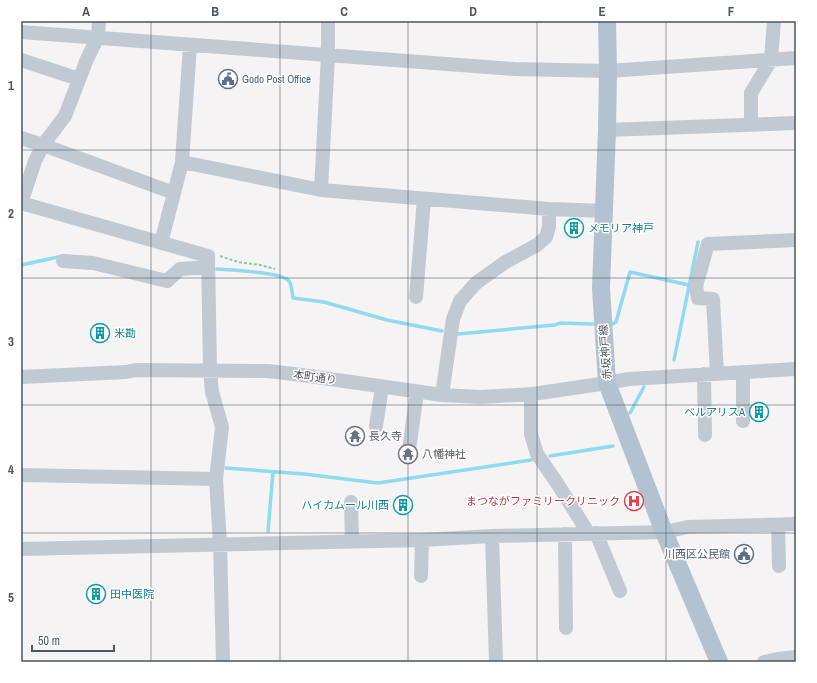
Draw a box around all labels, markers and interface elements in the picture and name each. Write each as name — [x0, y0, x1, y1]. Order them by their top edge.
text: A — [82, 3, 90, 20]
text: B — [211, 3, 219, 20]
text: C — [340, 3, 348, 20]
text: D — [469, 3, 477, 20]
text: E — [598, 3, 606, 20]
text: F — [728, 3, 735, 20]
public building icon: Godo Post Office — [217, 68, 239, 90]
place label: Godo Post Office — [242, 72, 311, 86]
text: 1 — [8, 77, 14, 94]
text: 2 — [8, 205, 14, 222]
building icon: メモリア神戸 — [563, 217, 585, 239]
place label: メモリア神戸 — [588, 221, 654, 235]
building icon: 米勘 — [89, 322, 111, 344]
street label: 赤坂神戸線 — [596, 324, 614, 380]
place label: 米勘 — [114, 326, 136, 340]
text: 3 — [8, 333, 14, 350]
street label: 本町通り — [292, 367, 338, 387]
building icon: ベルアリスA — [748, 401, 770, 423]
place label: ベルアリスA — [684, 405, 746, 419]
temple icon: 長久寺 — [344, 425, 366, 447]
place label: 長久寺 — [369, 429, 402, 443]
temple icon: 八幡神社 — [397, 443, 419, 465]
place label: 八幡神社 — [422, 447, 466, 461]
text: 4 — [8, 461, 14, 478]
hospital icon: まつながファミリークリニック — [623, 490, 645, 512]
building icon: ハイカムール川西 — [392, 494, 414, 516]
place label: まつながファミリークリニック — [466, 494, 620, 508]
place label: ハイカムール川西 — [301, 498, 389, 512]
public building icon: 川西区公民館 — [733, 543, 755, 565]
place label: 川西区公民館 — [664, 547, 730, 561]
building icon: 田中医院 — [85, 583, 107, 605]
place label: 田中医院 — [110, 587, 154, 601]
text: 5 — [8, 589, 14, 606]
scale bar — [32, 627, 114, 653]
text: 50 m — [38, 633, 60, 649]

